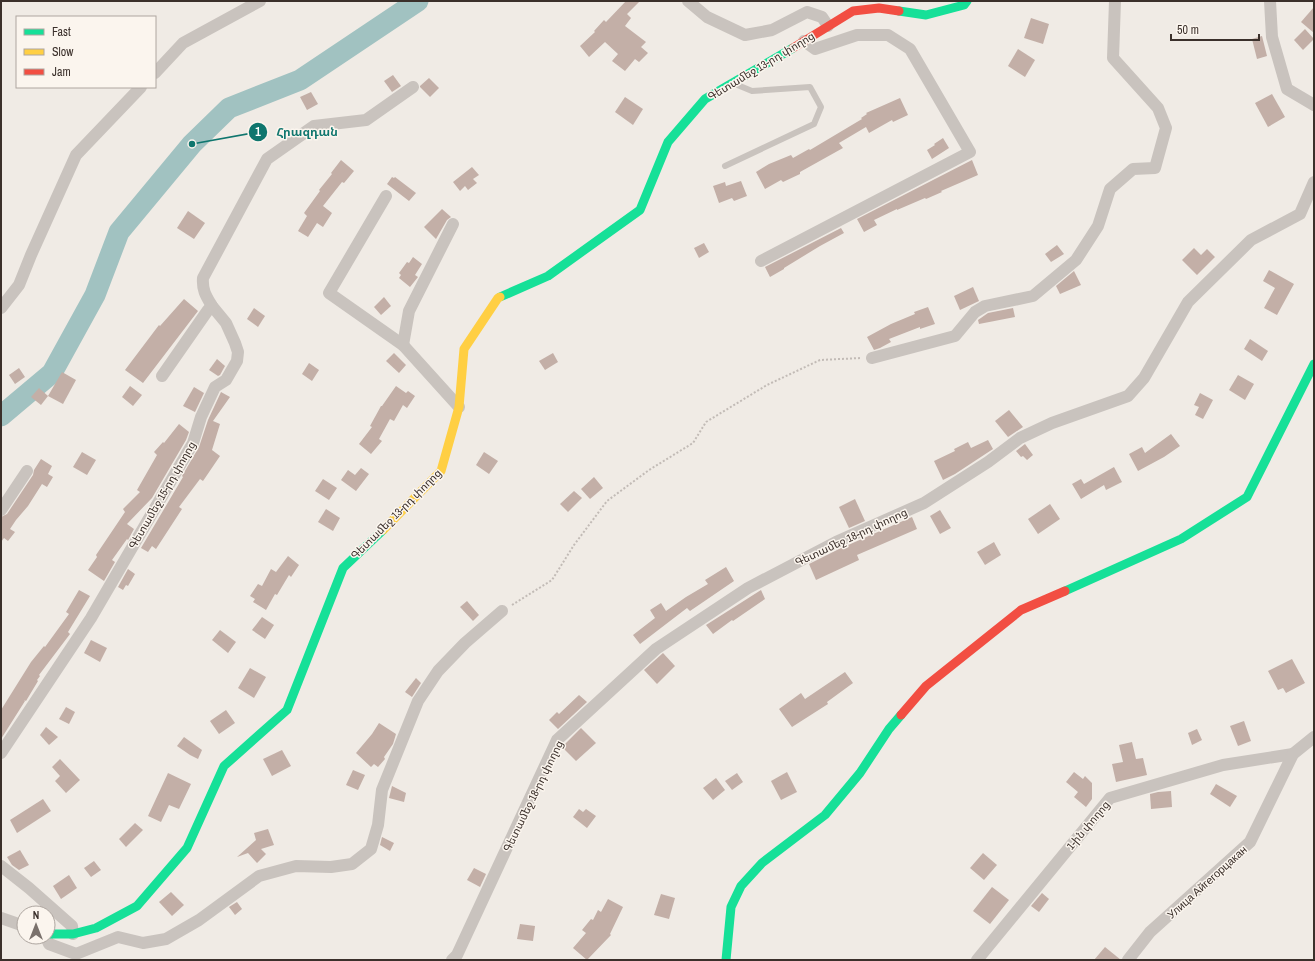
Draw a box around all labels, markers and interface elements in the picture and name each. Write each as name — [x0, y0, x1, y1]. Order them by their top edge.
legend — [16, 16, 156, 88]
scale bar — [1171, 16, 1259, 42]
text: 50 m — [1177, 22, 1199, 38]
text: Fast — [52, 24, 71, 40]
street label: Գետամեջ 13-րդ փողոց — [705, 29, 817, 103]
text: Slow — [52, 44, 74, 60]
text: Jam — [52, 64, 71, 80]
callout: Հրազդան — [248, 120, 346, 144]
text: 1 — [255, 124, 261, 140]
text: Հրազդան — [276, 124, 338, 140]
street label: Գետամեջ 15-րդ փողոց — [125, 439, 199, 551]
street label: Գետամեջ 13-րդ փողոց — [348, 466, 444, 562]
street label: Գետամեջ 18-րդ փողոց — [793, 505, 909, 569]
street label: Գետամեջ 18-րդ փողոց — [500, 738, 566, 854]
street label: 1-ին փողոց — [1063, 798, 1113, 852]
street label: Улица Айгегорцакан — [1164, 842, 1250, 922]
north arrow — [16, 905, 56, 945]
text: N — [33, 908, 39, 922]

